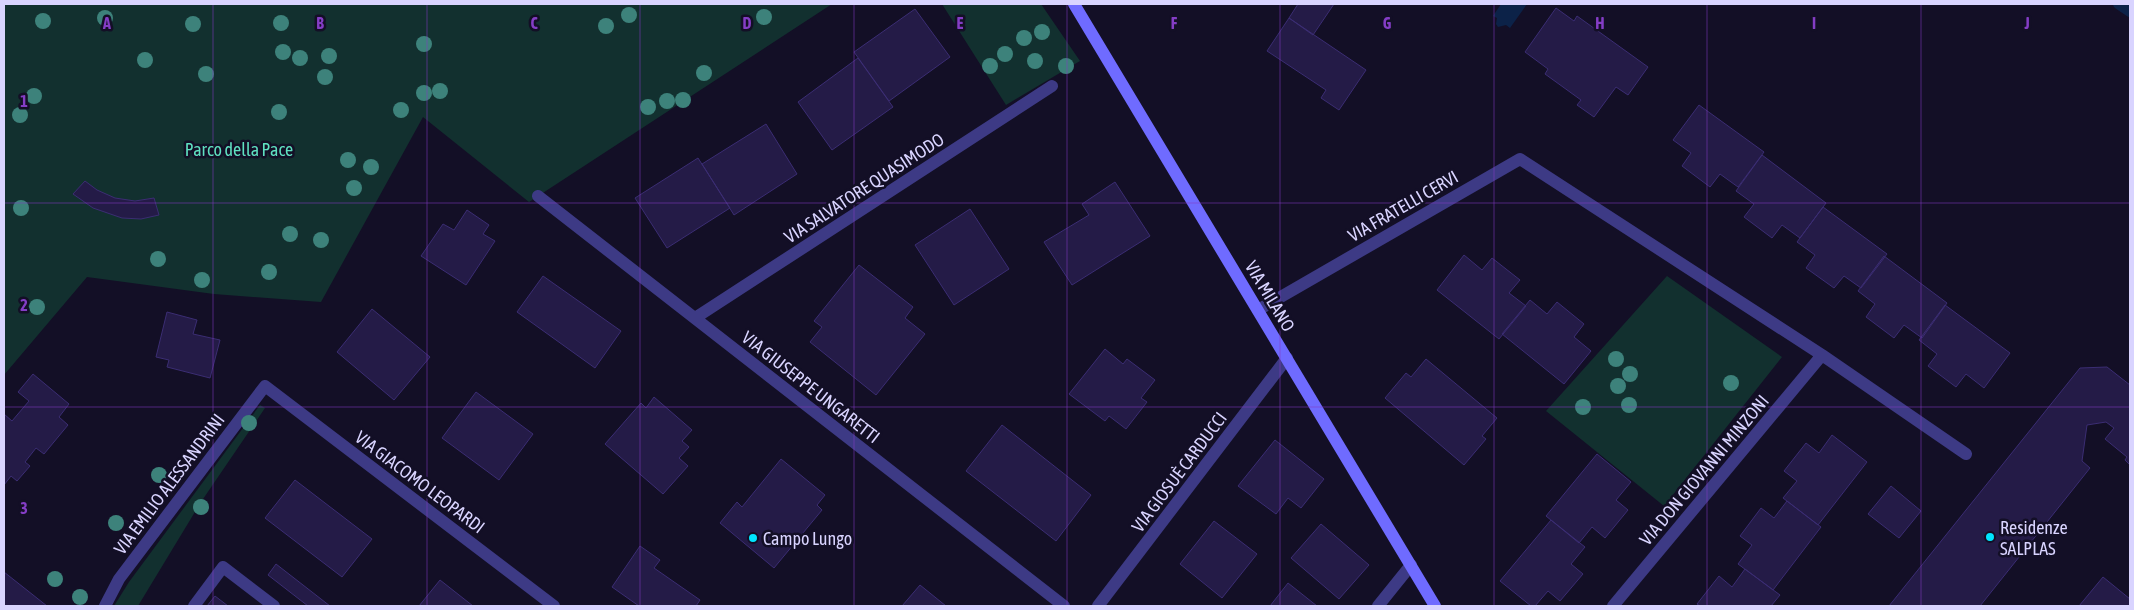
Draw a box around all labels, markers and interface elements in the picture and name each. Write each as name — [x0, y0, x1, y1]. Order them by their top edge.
text: A — [102, 14, 111, 32]
text: B — [316, 14, 324, 32]
text: C — [530, 14, 538, 32]
text: D — [743, 14, 752, 32]
text: E — [957, 14, 964, 32]
text: F — [1171, 14, 1178, 32]
text: G — [1383, 14, 1392, 32]
text: H — [1595, 14, 1605, 32]
text: I — [1812, 14, 1816, 32]
text: J — [2023, 14, 2030, 32]
text: 1 — [20, 92, 28, 110]
street label: VIA SALVATORE QUASIMODO — [780, 129, 948, 247]
park label: Parco della Pace — [185, 139, 293, 160]
street label: VIA FRATELLI CERVI — [1344, 166, 1462, 246]
street label: VIA MILANO — [1241, 257, 1299, 335]
text: 2 — [20, 296, 28, 314]
street label: VIA GIUSEPPE UNGARETTI — [738, 327, 884, 447]
street label: VIA DON GIOVANNI MINZONI — [1635, 391, 1773, 549]
street label: VIA GIOSUÈ CARDUCCI — [1127, 408, 1231, 536]
street label: VIA EMILIO ALESSANDRINI — [109, 410, 229, 558]
street label: VIA GIACOMO LEOPARDI — [351, 426, 489, 538]
text: 3 — [20, 499, 28, 517]
place label: Residenze SALPLAS — [2000, 517, 2068, 559]
place label: Campo Lungo — [763, 528, 852, 549]
marker: Residenze SALPLAS — [1984, 531, 1996, 543]
marker: Campo Lungo — [747, 532, 759, 544]

